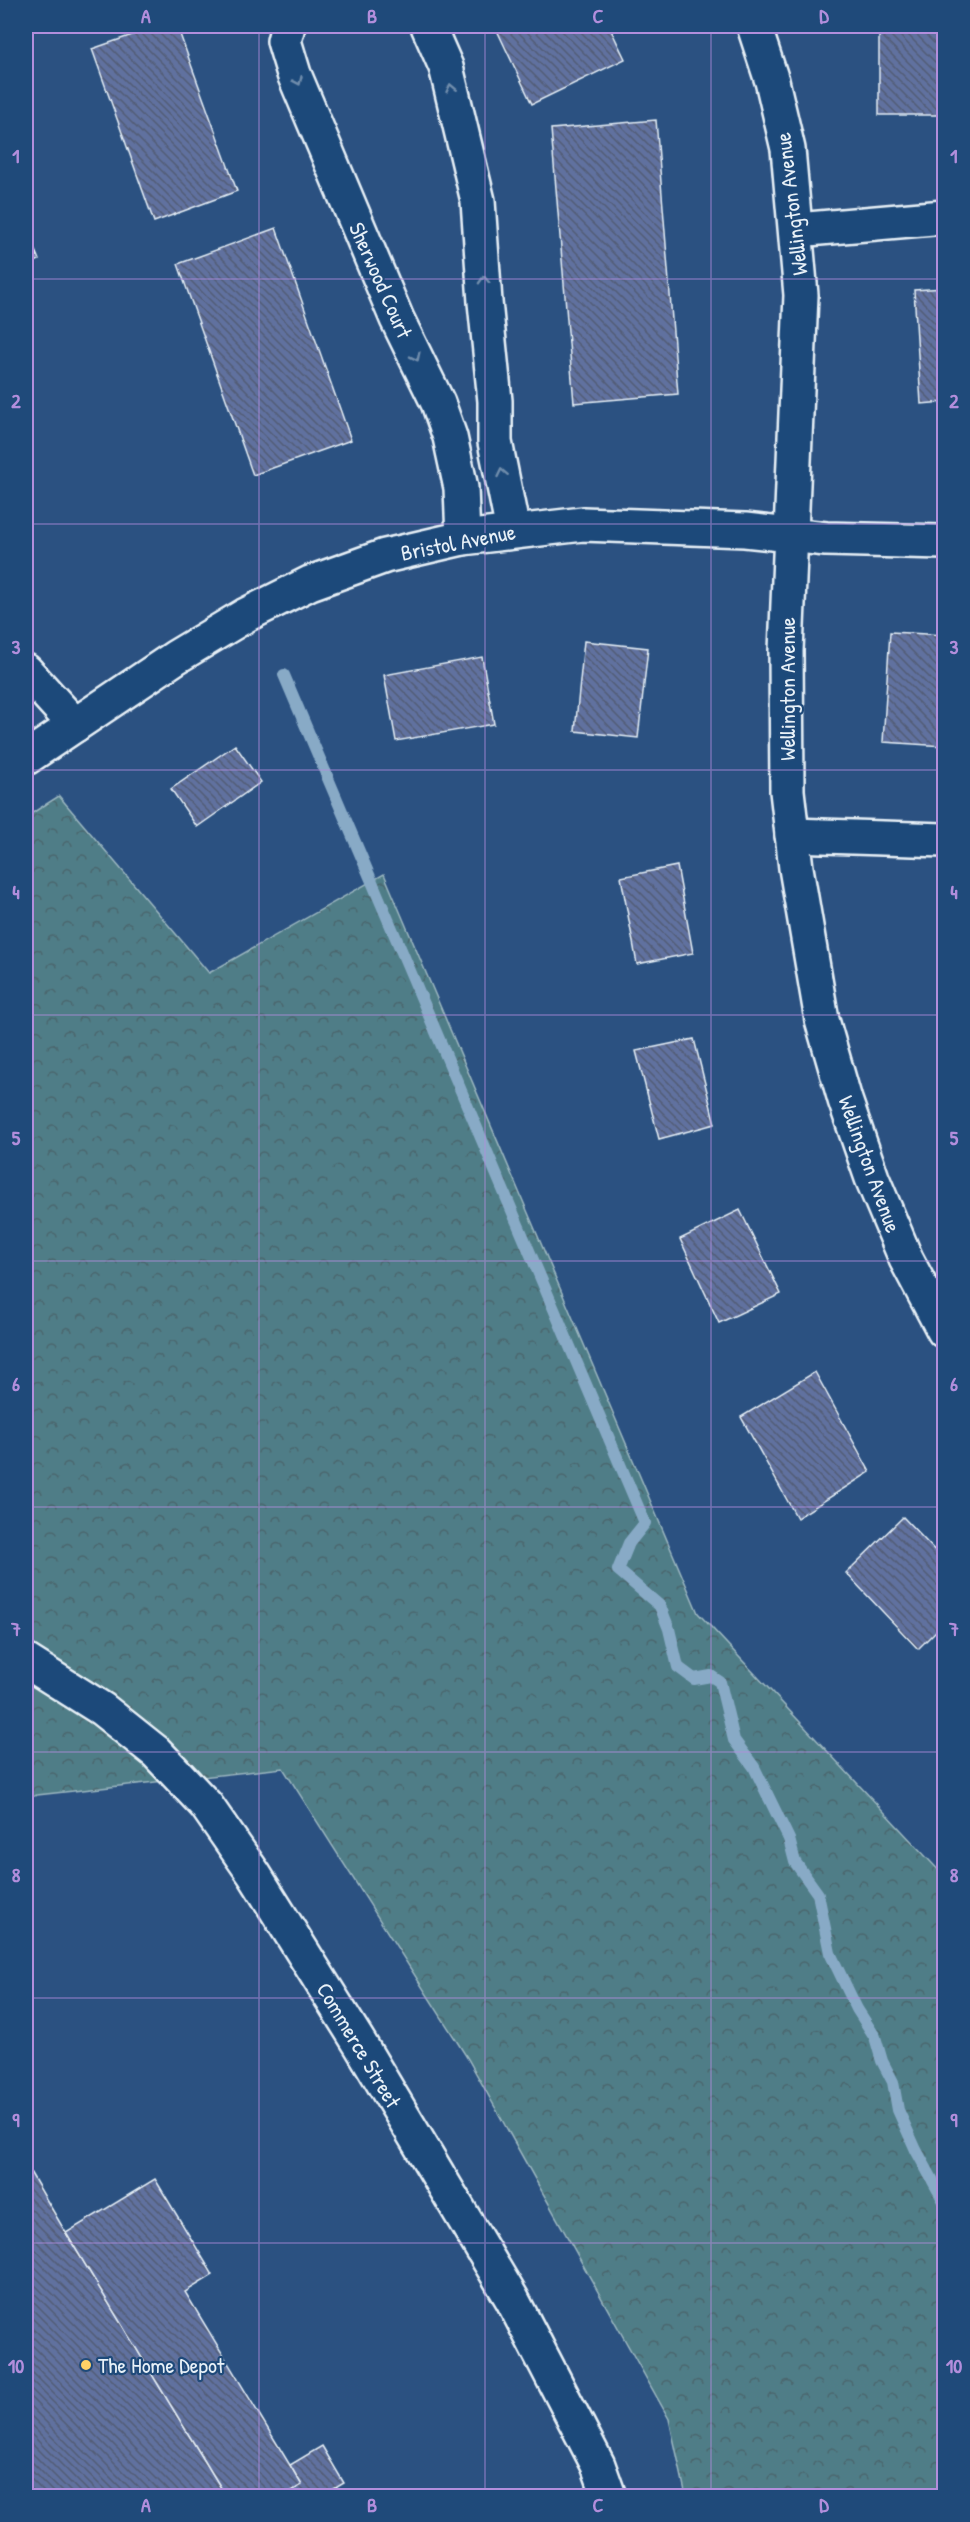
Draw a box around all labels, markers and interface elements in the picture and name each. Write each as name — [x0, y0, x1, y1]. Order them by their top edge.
text: A — [141, 2, 151, 29]
text: B — [367, 2, 377, 29]
text: C — [593, 2, 604, 29]
text: D — [819, 2, 829, 29]
one-way arrow — [290, 75, 302, 86]
one-way arrow — [445, 84, 458, 94]
street label: Wellington Avenue — [767, 131, 815, 277]
text: 1 — [12, 142, 20, 169]
text: 1 — [950, 142, 958, 169]
street label: Sherwood Court — [342, 217, 420, 343]
one-way arrow — [477, 275, 490, 284]
one-way arrow — [409, 350, 421, 361]
text: 2 — [11, 387, 21, 414]
text: 2 — [949, 387, 959, 414]
one-way arrow — [496, 469, 509, 479]
street label: Bristol Avenue — [398, 516, 518, 568]
street label: Wellington Avenue — [772, 617, 802, 761]
text: 3 — [12, 633, 21, 660]
text: 3 — [950, 633, 959, 660]
text: 4 — [12, 878, 20, 905]
text: 4 — [950, 878, 958, 905]
street label: Wellington Avenue — [831, 1091, 909, 1237]
text: 5 — [12, 1124, 21, 1151]
text: 5 — [950, 1124, 959, 1151]
text: 6 — [12, 1370, 20, 1397]
text: 6 — [950, 1370, 958, 1397]
text: 7 — [10, 1615, 21, 1642]
text: 7 — [948, 1615, 959, 1642]
text: 8 — [12, 1861, 21, 1888]
text: 8 — [950, 1861, 959, 1888]
street label: Commerce Street — [310, 1977, 409, 2114]
text: 9 — [12, 2106, 20, 2133]
text: 9 — [950, 2106, 958, 2133]
place label: The Home Depot — [98, 2350, 225, 2380]
text: 10 — [8, 2352, 24, 2379]
text: 10 — [946, 2352, 962, 2379]
marker: The Home Depot — [79, 2358, 93, 2372]
text: A — [141, 2491, 151, 2518]
text: B — [367, 2491, 377, 2518]
text: C — [593, 2491, 604, 2518]
text: D — [819, 2491, 829, 2518]

